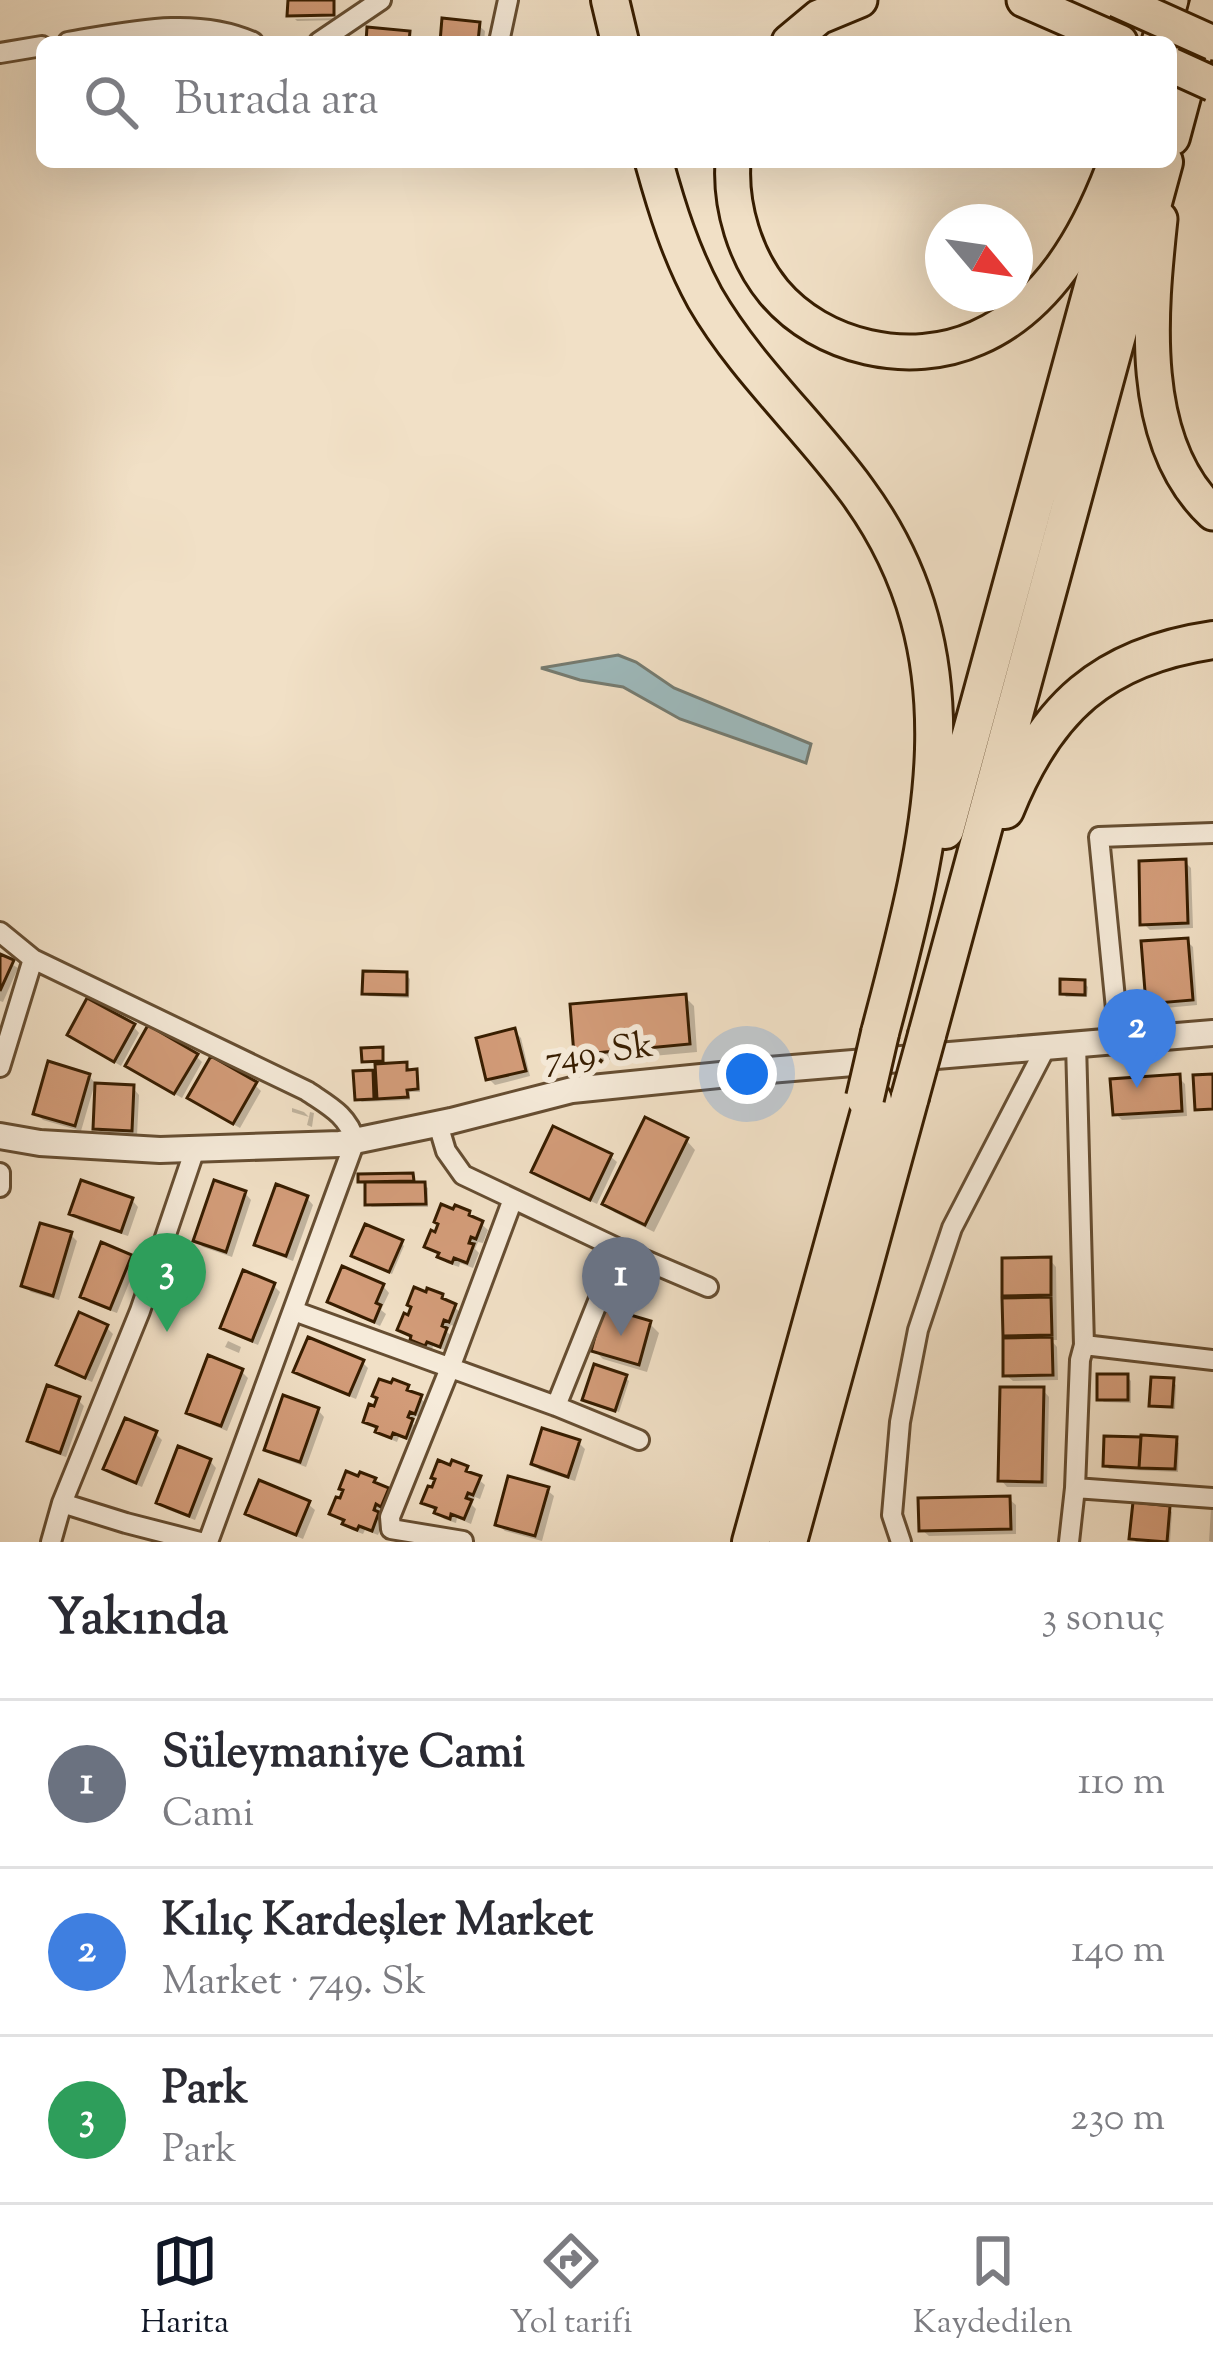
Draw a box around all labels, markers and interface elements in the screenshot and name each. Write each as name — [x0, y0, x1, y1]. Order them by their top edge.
search box — [36, 36, 1177, 168]
icon: search — [78, 69, 144, 135]
text: Burada ara — [174, 70, 379, 135]
north arrow — [925, 204, 1033, 312]
pin: 2 — [1098, 989, 1176, 1088]
street label: 749. Sk — [541, 1021, 657, 1087]
your location — [717, 1044, 777, 1104]
pin: 3 — [128, 1233, 206, 1332]
pin: 1 — [582, 1237, 660, 1336]
text: Yakında — [48, 1584, 229, 1657]
text: 3 sonuç — [1042, 1592, 1165, 1648]
text: Süleymaniye Cami — [162, 1723, 525, 1788]
text: 1 — [80, 1756, 94, 1812]
text: 110 m — [1078, 1756, 1165, 1812]
text: Cami — [162, 1788, 254, 1844]
text: Kılıç Kardeşler Market — [162, 1891, 593, 1956]
text: 2 — [78, 1924, 96, 1980]
text: 140 m — [1071, 1924, 1165, 1980]
text: Market · 749. Sk — [162, 1956, 426, 2012]
text: Park — [162, 2059, 248, 2124]
text: 3 — [79, 2092, 95, 2148]
text: 230 m — [1070, 2092, 1165, 2148]
text: Park — [162, 2124, 237, 2180]
tab: Harita — [140, 2228, 229, 2348]
tab: Yol tarifi — [510, 2228, 632, 2348]
tab: Kaydedilen — [913, 2228, 1073, 2348]

